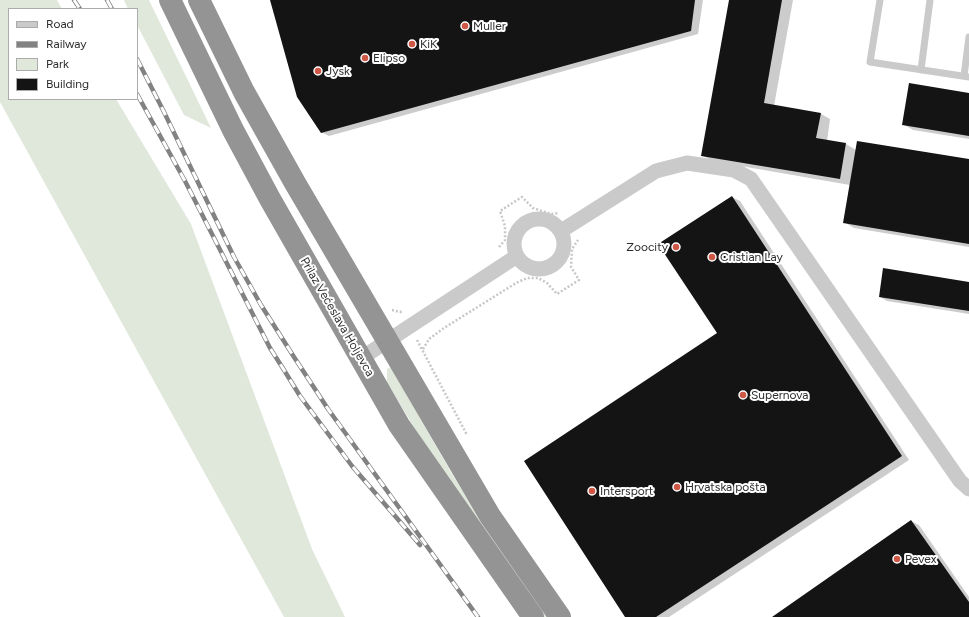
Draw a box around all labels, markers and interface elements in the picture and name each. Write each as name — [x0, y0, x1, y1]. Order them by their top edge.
legend — [8, 8, 138, 100]
text: Road — [46, 17, 74, 31]
place label: Muller — [473, 19, 506, 33]
marker: Muller — [460, 21, 470, 31]
text: Railway — [46, 37, 87, 51]
place label: KiK — [420, 37, 437, 51]
marker: KiK — [407, 39, 417, 49]
place label: Elipso — [373, 51, 405, 65]
marker: Elipso — [360, 53, 370, 63]
text: Park — [46, 57, 69, 71]
place label: Jysk — [326, 64, 350, 78]
marker: Jysk — [313, 66, 323, 76]
text: Building — [46, 77, 89, 91]
place label: Zoocity — [626, 240, 668, 254]
marker: Zoocity — [671, 242, 681, 252]
place label: Cristian Lay — [720, 250, 783, 264]
marker: Cristian Lay — [707, 252, 717, 262]
street label: Prilaz Većeslava Holjevca — [297, 255, 377, 379]
place label: Supernova — [751, 388, 808, 402]
marker: Supernova — [738, 390, 748, 400]
place label: Hrvatska pošta — [685, 480, 766, 494]
marker: Hrvatska pošta — [672, 482, 682, 492]
place label: Intersport — [600, 484, 653, 498]
marker: Intersport — [587, 486, 597, 496]
place label: Pevex — [905, 552, 937, 566]
marker: Pevex — [892, 554, 902, 564]

